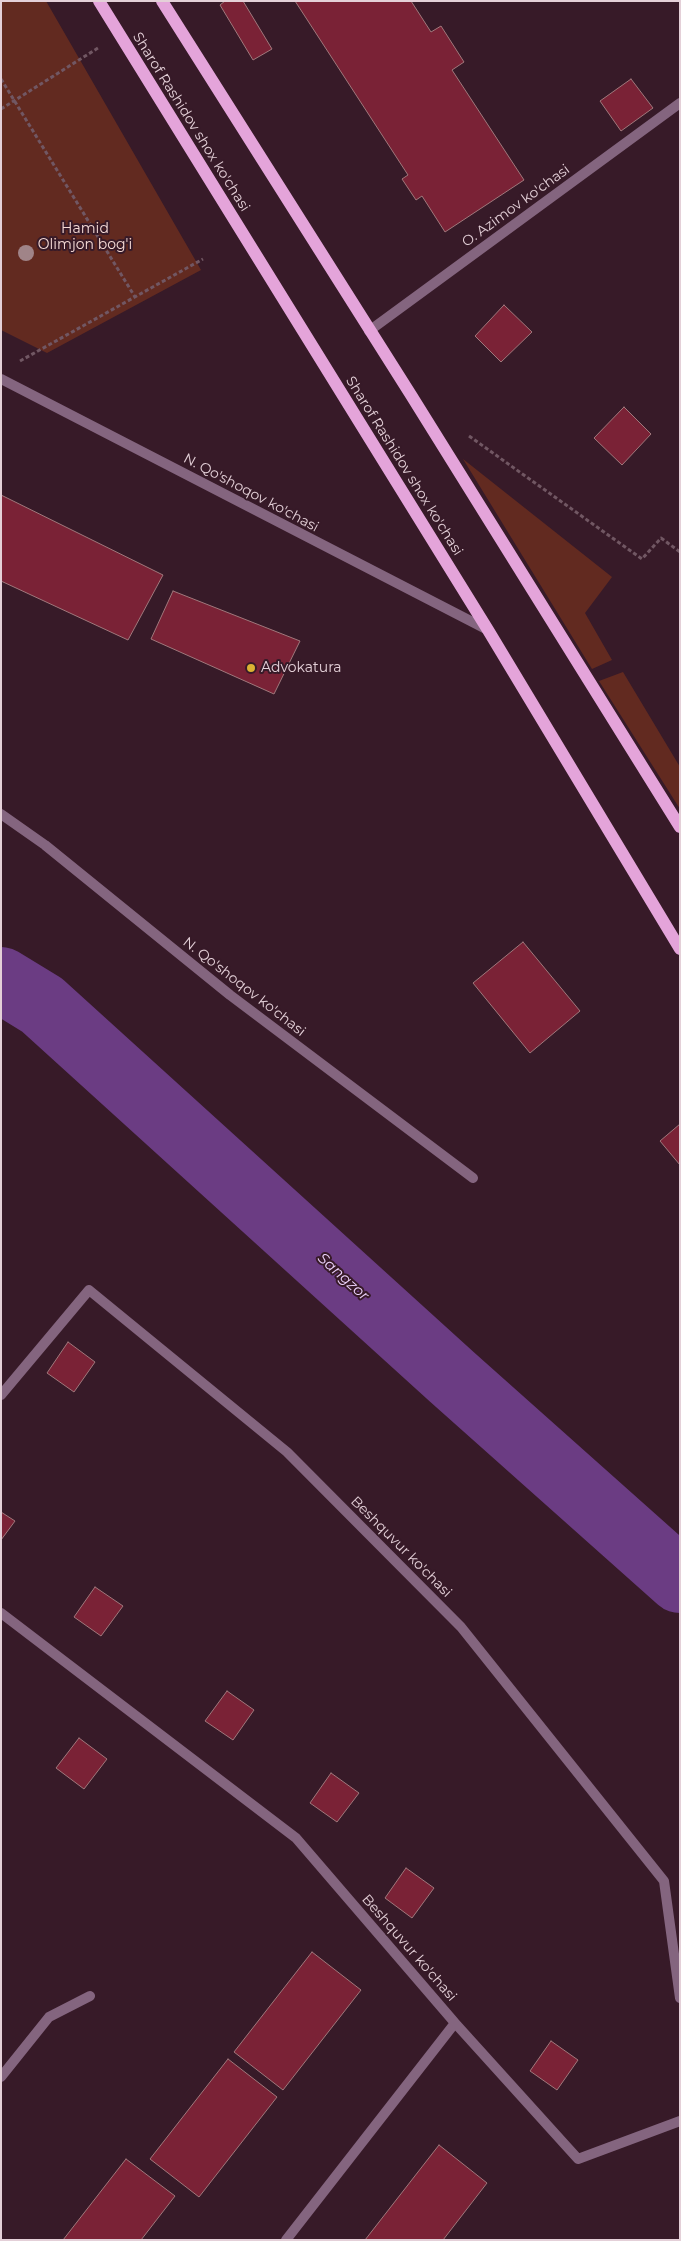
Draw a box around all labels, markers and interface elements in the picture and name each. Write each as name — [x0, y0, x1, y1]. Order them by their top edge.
street label: Sharof Rashidov shox ko'chasi — [129, 29, 253, 215]
street label: O. Azimov ko'chasi — [459, 161, 573, 251]
park label: Hamid Olimjon bog'i — [38, 221, 132, 253]
street label: Sharof Rashidov shox ko'chasi — [342, 373, 466, 559]
street label: N. Qo'shoqov ko'chasi — [180, 450, 322, 536]
place label: Advokatura — [261, 660, 342, 676]
marker: Advokatura — [245, 662, 257, 674]
street label: N. Qo'shoqov ko'chasi — [179, 934, 309, 1040]
water label: Sangzor — [314, 1249, 372, 1305]
street label: Beshquvur ko'chasi — [347, 1493, 455, 1601]
street label: Beshquvur ko'chasi — [358, 1891, 460, 2005]

